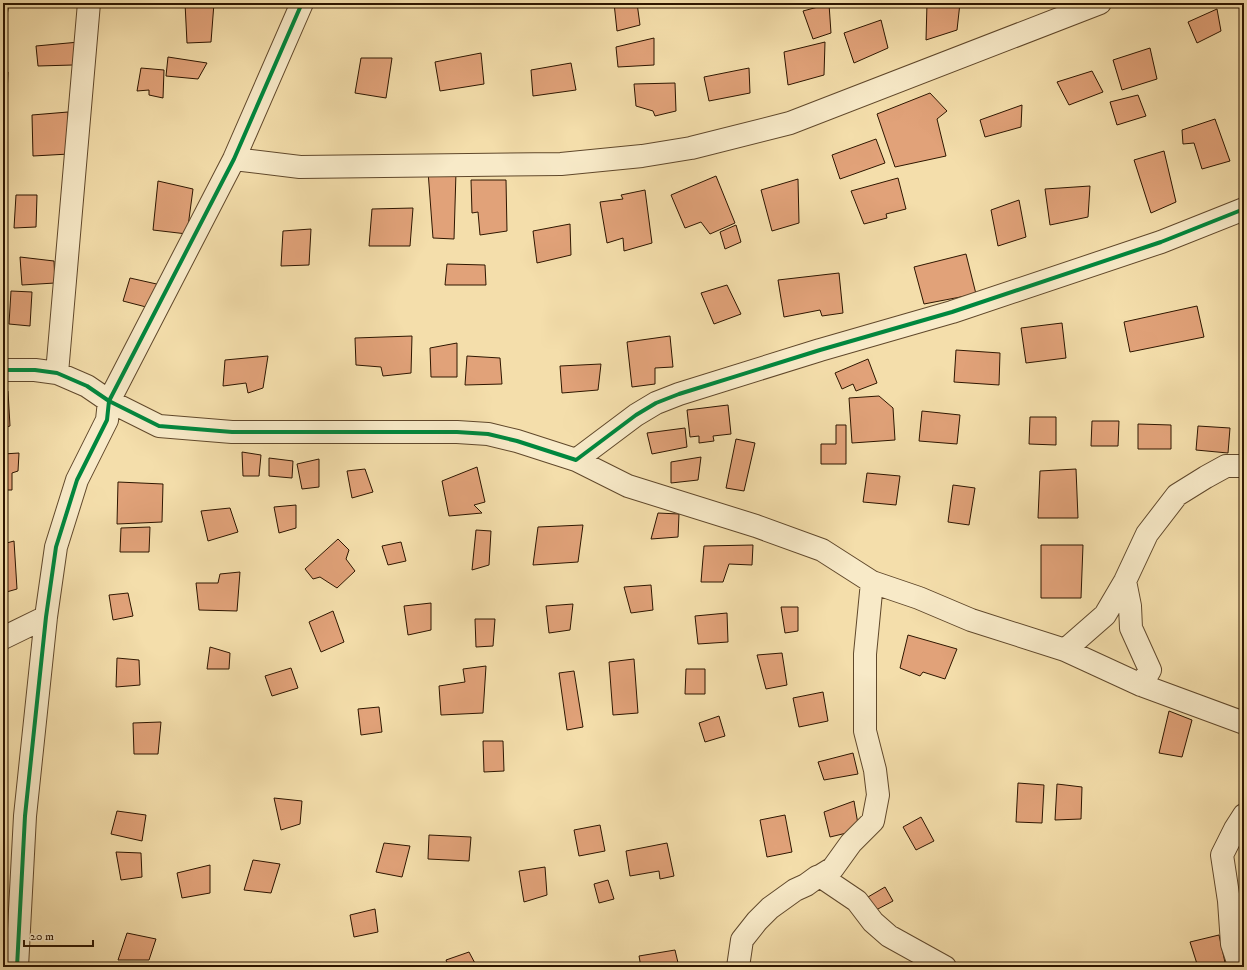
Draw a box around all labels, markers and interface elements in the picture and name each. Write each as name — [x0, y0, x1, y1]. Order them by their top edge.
scale bar — [24, 922, 93, 948]
text: 20 m — [30, 929, 54, 944]

